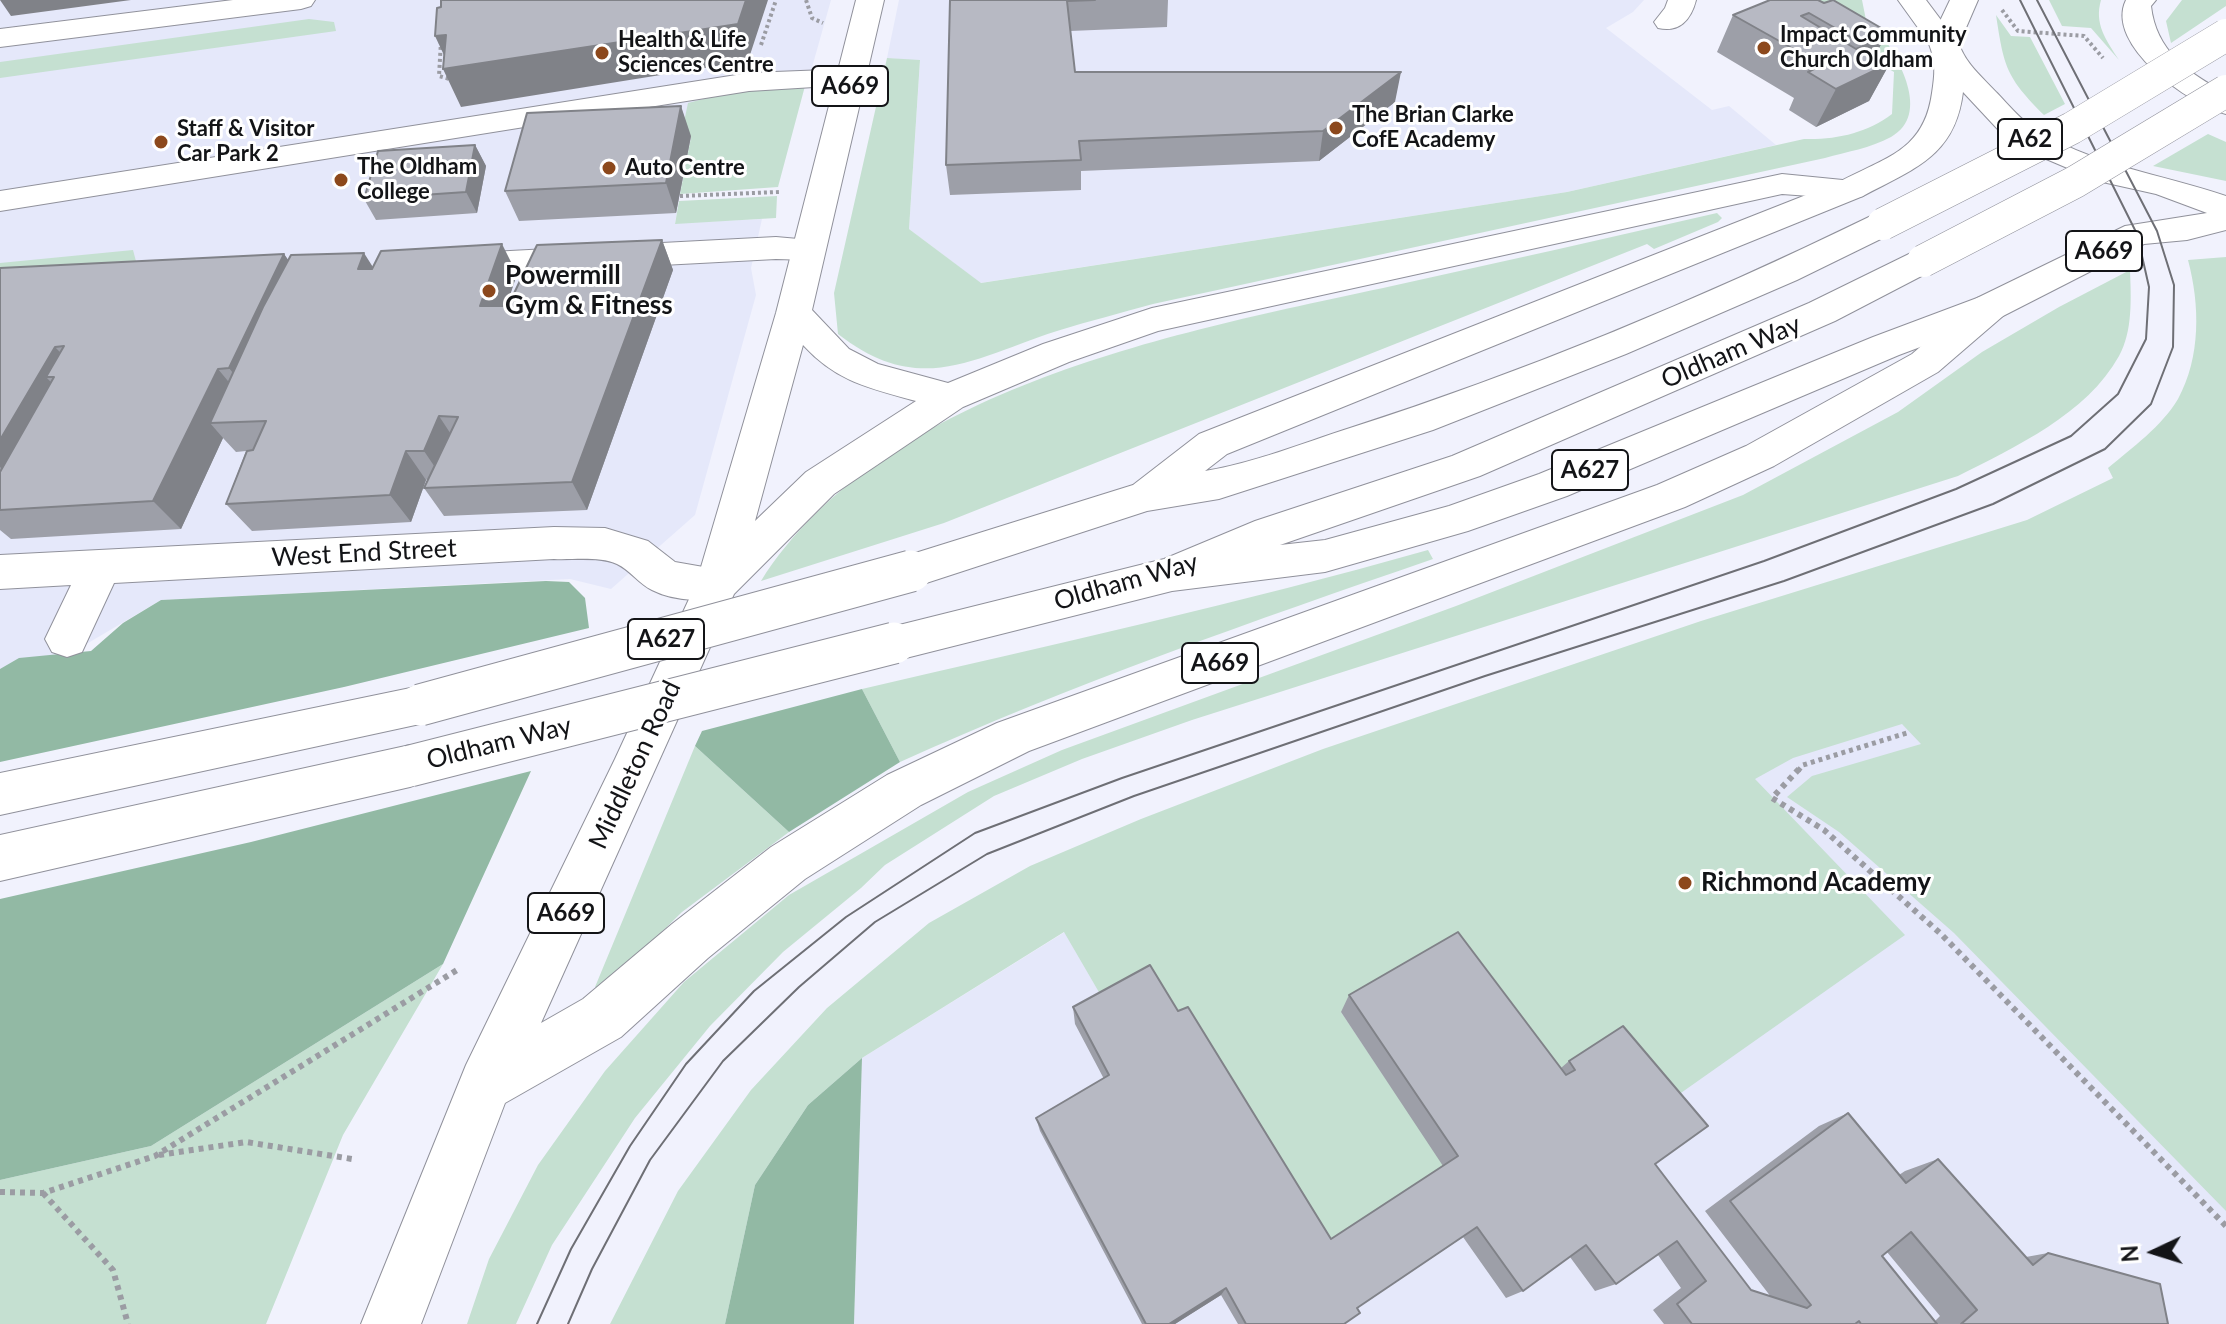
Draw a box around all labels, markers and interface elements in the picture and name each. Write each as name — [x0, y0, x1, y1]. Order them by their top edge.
place label: Impact Community Church Oldham — [1780, 22, 1967, 74]
place label: Health & Life Sciences Centre — [618, 27, 774, 78]
marker: Impact Community Church Oldham — [1755, 39, 1773, 57]
marker: Health & Life Sciences Centre — [593, 44, 611, 62]
road number: A669 — [812, 66, 888, 106]
place label: The Brian Clarke CofE Academy — [1352, 102, 1514, 154]
place label: Staff & Visitor Car Park 2 — [177, 116, 314, 168]
marker: The Brian Clarke CofE Academy — [1327, 119, 1345, 137]
road number: A62 — [1998, 119, 2062, 159]
marker: Staff & Visitor Car Park 2 — [152, 133, 170, 151]
place label: The Oldham College — [357, 154, 477, 206]
place label: Auto Centre — [625, 155, 745, 181]
marker: Auto Centre — [600, 159, 618, 177]
marker: The Oldham College — [332, 171, 350, 189]
road number: A669 — [2066, 231, 2142, 271]
place label: Powermill Gym & Fitness — [505, 260, 673, 322]
marker: Powermill Gym & Fitness — [480, 282, 498, 300]
street label: Oldham Way — [1657, 309, 1805, 395]
road number: A627 — [1552, 450, 1628, 490]
street label: West End Street — [271, 533, 457, 573]
street label: Oldham Way — [1050, 547, 1202, 617]
road number: A627 — [628, 619, 704, 659]
road number: A669 — [1182, 643, 1258, 683]
street label: Middleton Road — [582, 676, 688, 854]
street label: Oldham Way — [423, 710, 575, 776]
place label: Richmond Academy — [1701, 867, 1931, 899]
marker: Richmond Academy — [1676, 874, 1694, 892]
road number: A669 — [528, 893, 604, 933]
north arrow — [2114, 1212, 2194, 1292]
text: N — [2116, 1244, 2144, 1263]

